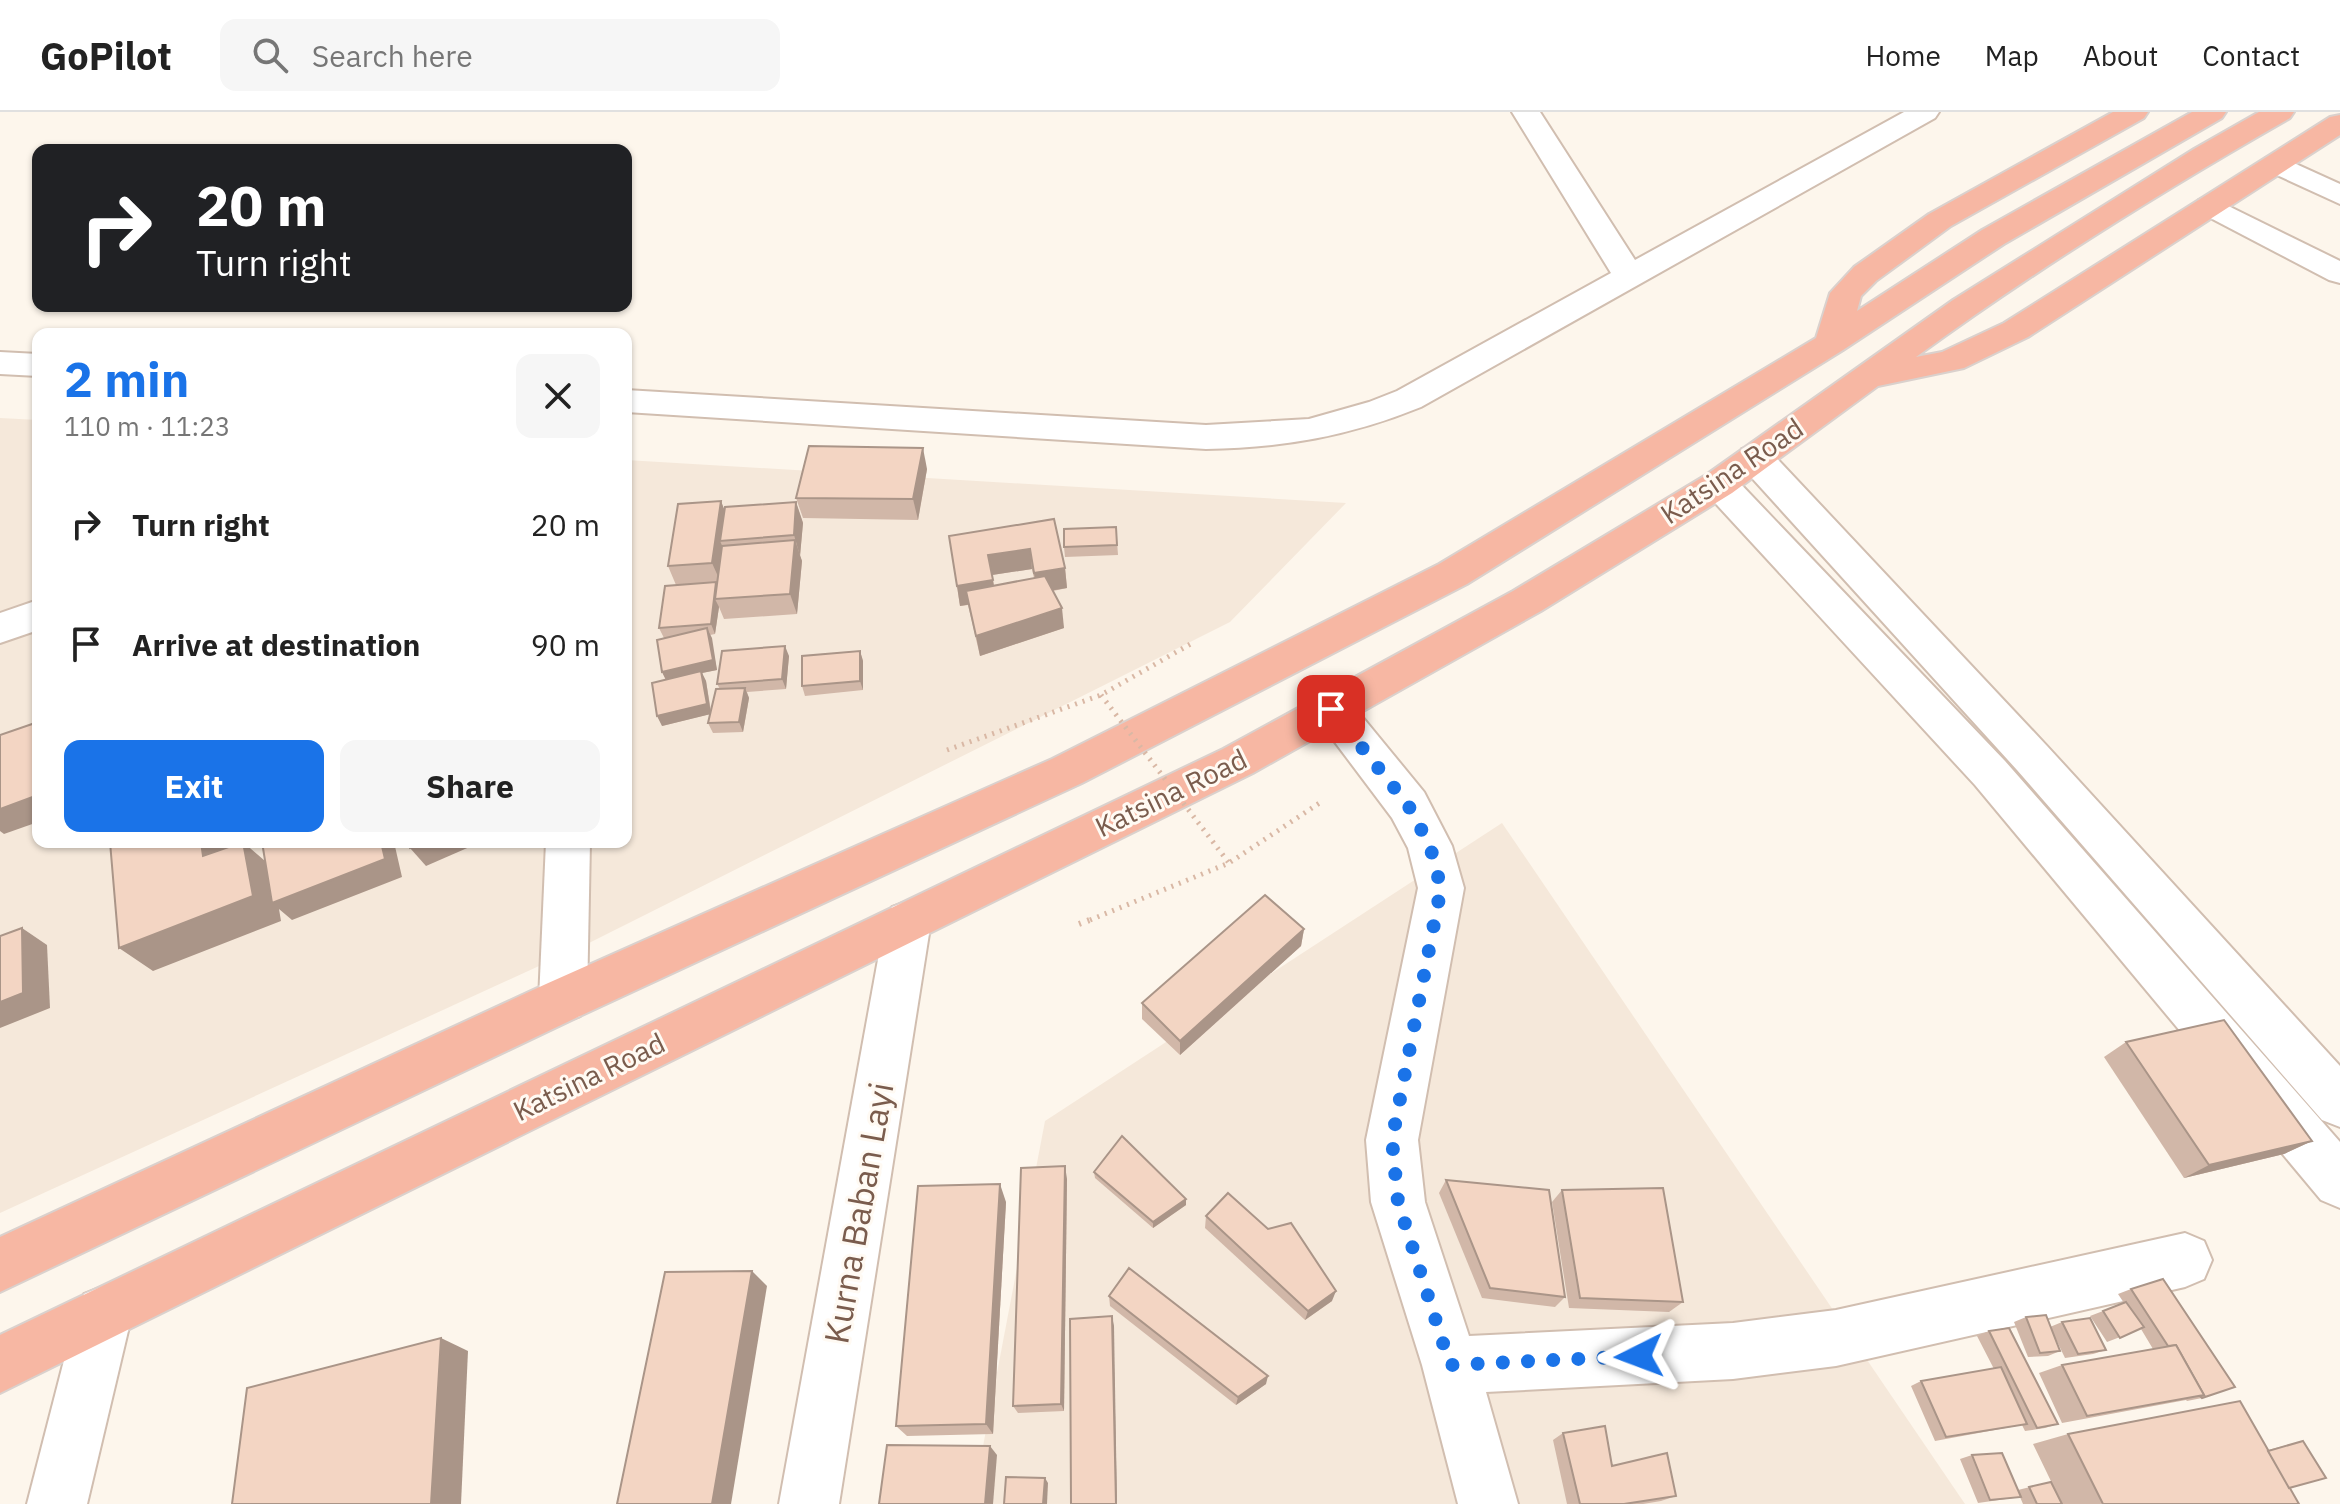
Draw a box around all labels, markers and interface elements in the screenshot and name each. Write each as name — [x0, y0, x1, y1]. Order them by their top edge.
search box — [220, 19, 780, 91]
text: GoPilot — [40, 31, 172, 80]
icon: search — [248, 33, 292, 77]
text: Search here — [312, 36, 473, 75]
text: Home — [1865, 37, 1941, 74]
text: Map — [1985, 37, 2039, 74]
text: About — [2083, 37, 2158, 74]
text: Contact — [2202, 37, 2300, 74]
text: 20 m — [196, 169, 326, 241]
icon: right — [64, 176, 168, 280]
text: Turn right — [196, 239, 352, 286]
text: 2 min — [64, 348, 189, 410]
button: close — [516, 354, 600, 438]
text: 110 m · 11:23 — [64, 409, 230, 443]
street label: Katsina Road — [1653, 409, 1810, 532]
icon: right — [64, 502, 108, 546]
text: Turn right — [132, 505, 270, 544]
text: 20 m — [531, 505, 600, 544]
icon: arrive — [64, 622, 108, 666]
text: Arrive at destination — [132, 625, 420, 664]
text: 90 m — [531, 625, 600, 664]
pin — [1297, 675, 1365, 743]
icon: arrive — [1309, 687, 1353, 731]
button: Exit — [64, 740, 324, 832]
button: Share — [340, 740, 600, 832]
street label: Katsina Road — [1089, 740, 1253, 845]
street label: Katsina Road — [507, 1024, 671, 1129]
street label: Kurna Baban Layi — [813, 1079, 903, 1347]
position arrow — [1597, 1314, 1681, 1398]

